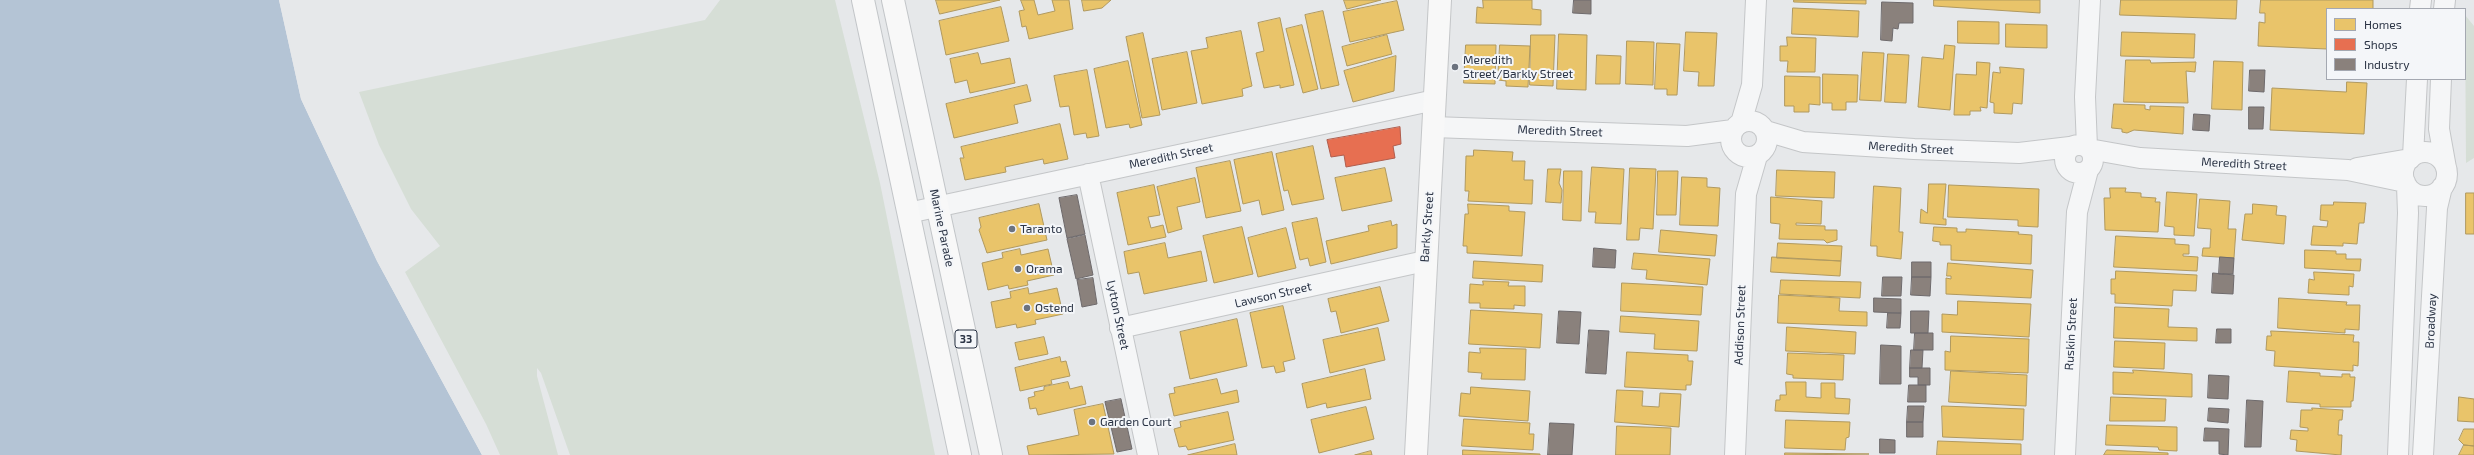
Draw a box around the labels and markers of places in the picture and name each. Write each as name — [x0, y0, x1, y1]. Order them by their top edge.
place label: Meredith Street/Barkly Street — [1463, 53, 1573, 81]
marker: Meredith Street/Barkly Street — [1450, 62, 1460, 72]
place label: Taranto — [1020, 222, 1062, 236]
marker: Taranto — [1007, 224, 1017, 234]
place label: Orama — [1026, 262, 1063, 276]
marker: Orama — [1013, 264, 1023, 274]
place label: Ostend — [1035, 301, 1074, 315]
marker: Ostend — [1022, 303, 1032, 313]
place label: Garden Court — [1100, 415, 1172, 429]
marker: Garden Court — [1087, 417, 1097, 427]

